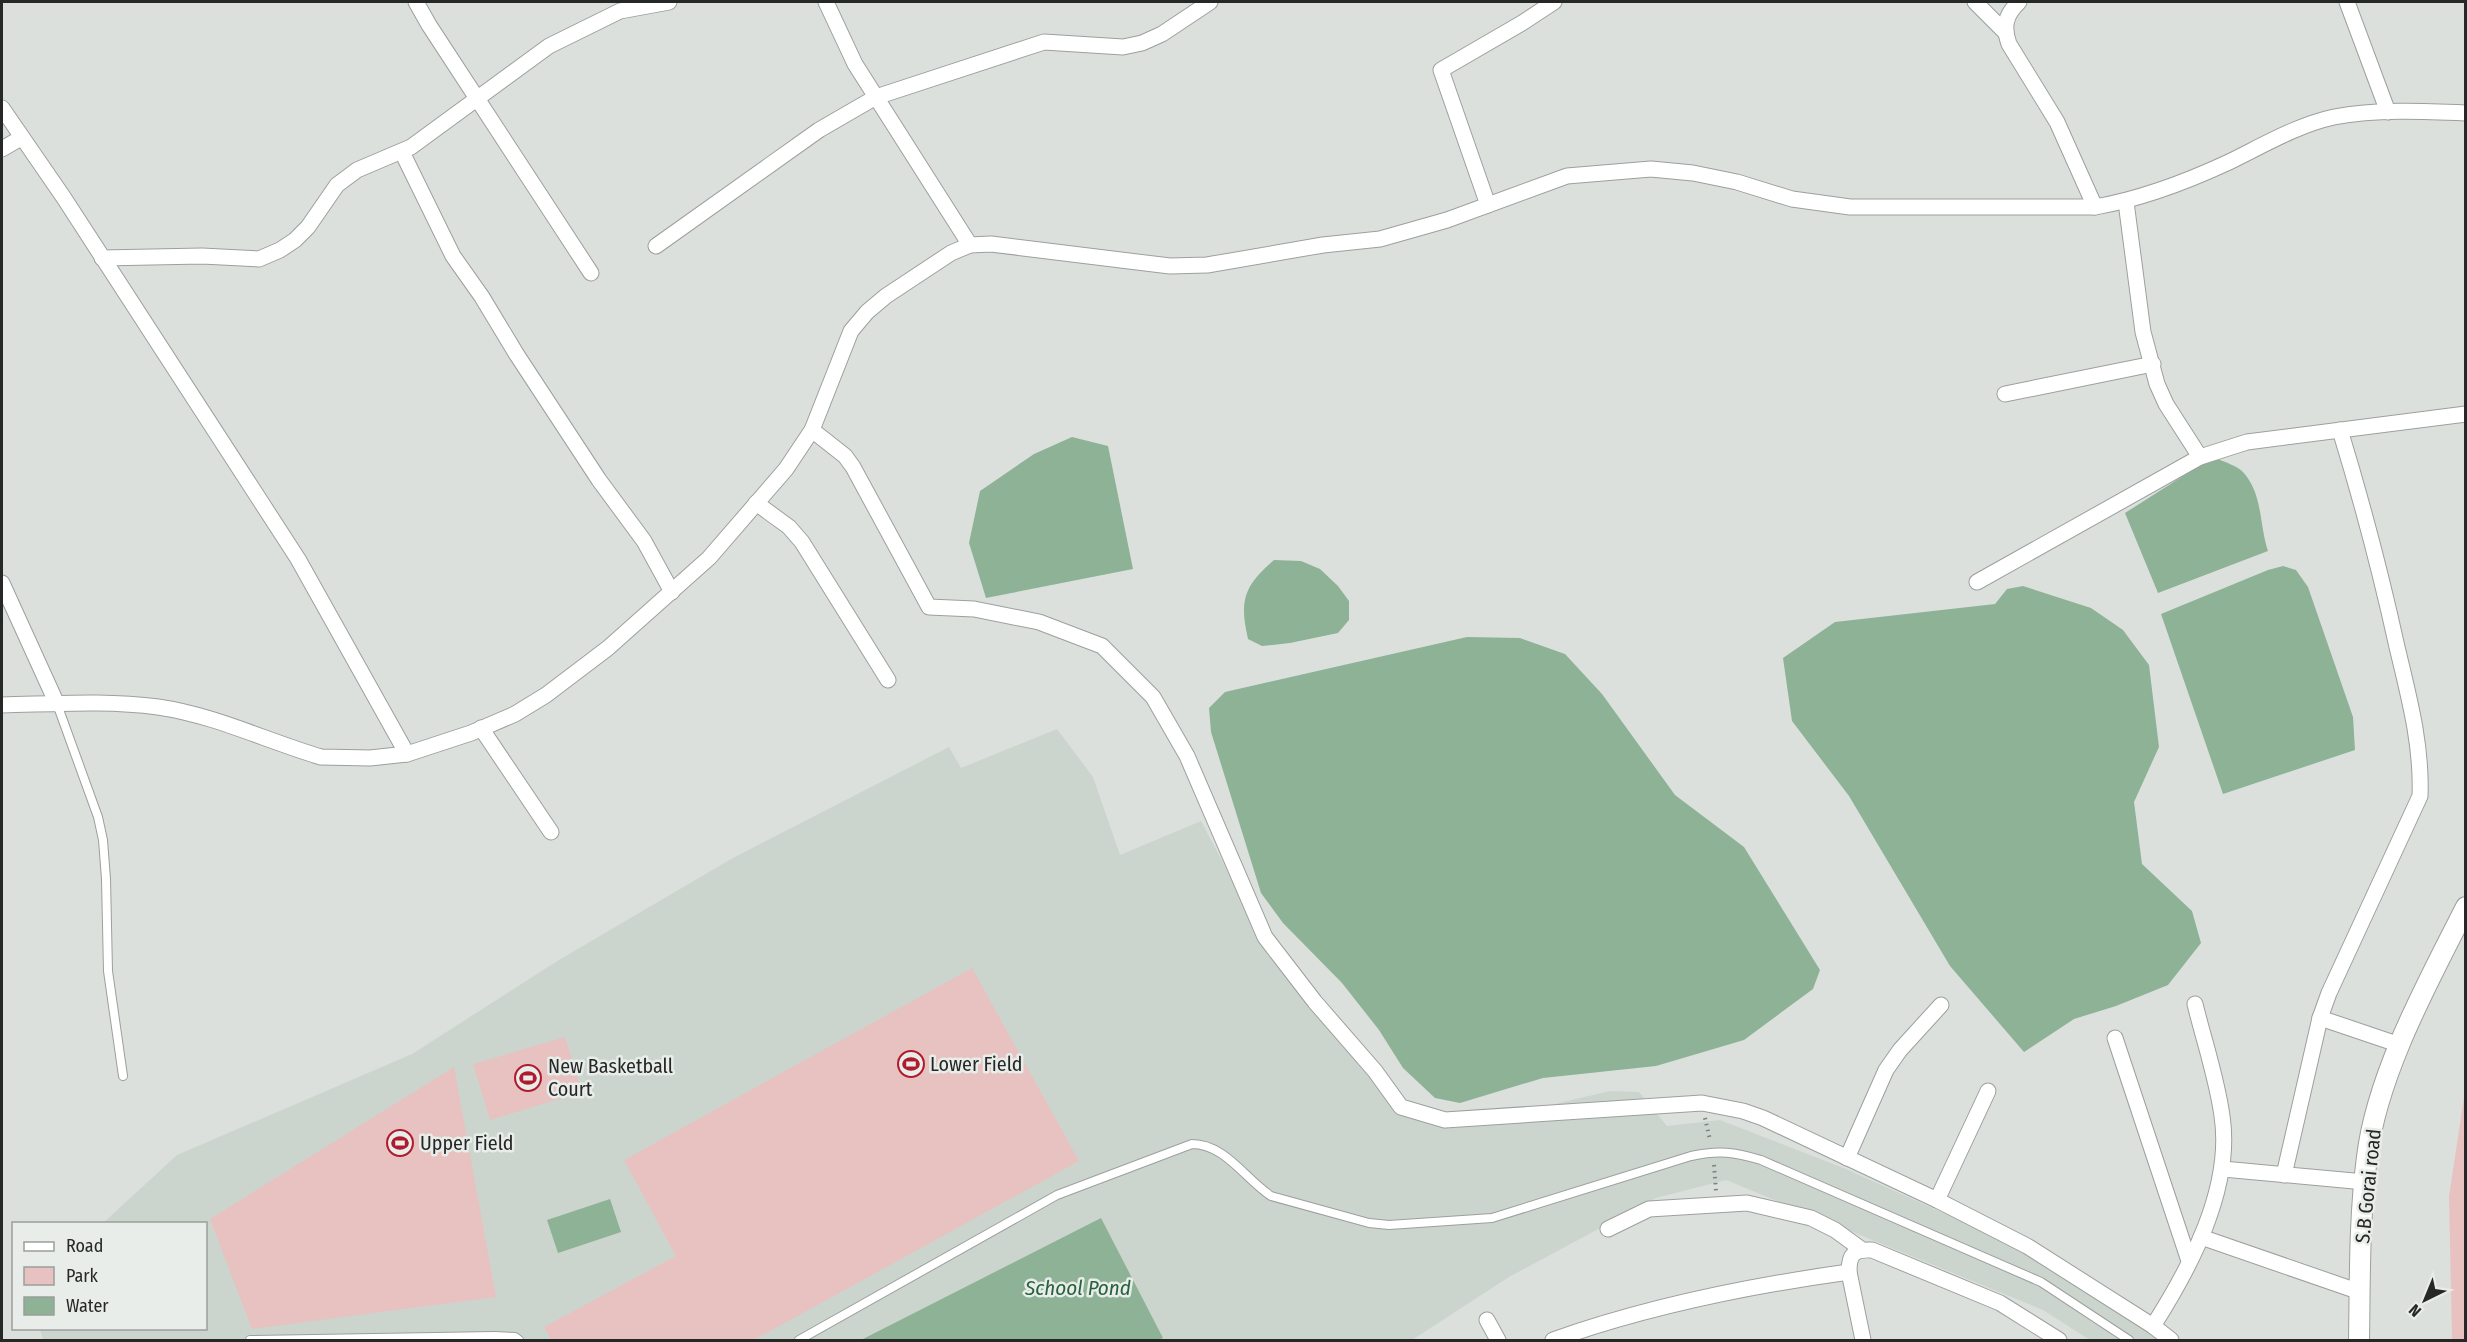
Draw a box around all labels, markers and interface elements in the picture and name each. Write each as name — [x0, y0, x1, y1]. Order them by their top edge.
sports icon: Lower Field — [896, 1049, 926, 1079]
place label: Lower Field — [930, 1052, 1023, 1076]
place label: New Basketball Court — [548, 1054, 673, 1101]
sports icon: New Basketball Court — [513, 1063, 543, 1093]
sports icon: Upper Field — [385, 1128, 415, 1158]
street label: S.B Gorai road — [2350, 1128, 2386, 1244]
place label: Upper Field — [420, 1131, 514, 1155]
legend — [12, 1222, 207, 1330]
text: Road — [66, 1235, 103, 1257]
text: Park — [66, 1265, 99, 1287]
north arrow — [2395, 1270, 2455, 1330]
water label: School Pond — [1024, 1275, 1131, 1301]
text: Water — [66, 1295, 109, 1317]
text: N — [2405, 1300, 2425, 1321]

